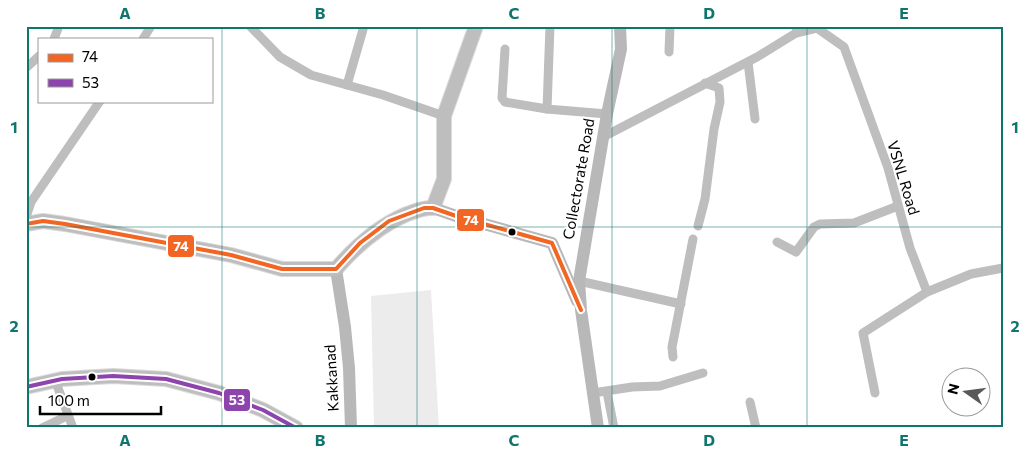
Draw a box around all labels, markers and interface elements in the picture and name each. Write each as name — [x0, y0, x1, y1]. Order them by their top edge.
text: A — [119, 3, 131, 22]
text: B — [315, 3, 326, 22]
text: C — [509, 3, 520, 22]
text: D — [703, 3, 715, 22]
text: E — [899, 3, 909, 22]
legend — [38, 38, 212, 102]
text: 74 — [82, 47, 98, 65]
text: 53 — [82, 73, 99, 91]
text: 1 — [10, 117, 18, 136]
street label: Collectorate Road — [558, 117, 598, 241]
text: 1 — [1011, 117, 1019, 136]
street label: VSNL Road — [884, 138, 924, 217]
line badge: 74 — [456, 208, 485, 232]
text: 74 — [463, 211, 479, 228]
unlabelled marker — [507, 227, 517, 237]
line badge: 74 — [167, 234, 195, 258]
text: 74 — [173, 237, 189, 254]
text: 2 — [9, 316, 19, 335]
text: 2 — [1010, 316, 1020, 335]
street label: Kakkanad — [320, 344, 342, 412]
north arrow — [942, 366, 992, 416]
unlabelled marker — [87, 372, 97, 382]
text: N — [943, 382, 962, 396]
scale bar — [40, 384, 161, 416]
line badge: 53 — [223, 388, 251, 412]
text: 100 m — [48, 391, 90, 409]
text: 53 — [229, 391, 245, 408]
text: A — [119, 430, 131, 449]
text: B — [315, 430, 326, 449]
text: C — [509, 430, 520, 449]
text: D — [703, 430, 715, 449]
text: E — [899, 430, 909, 449]

